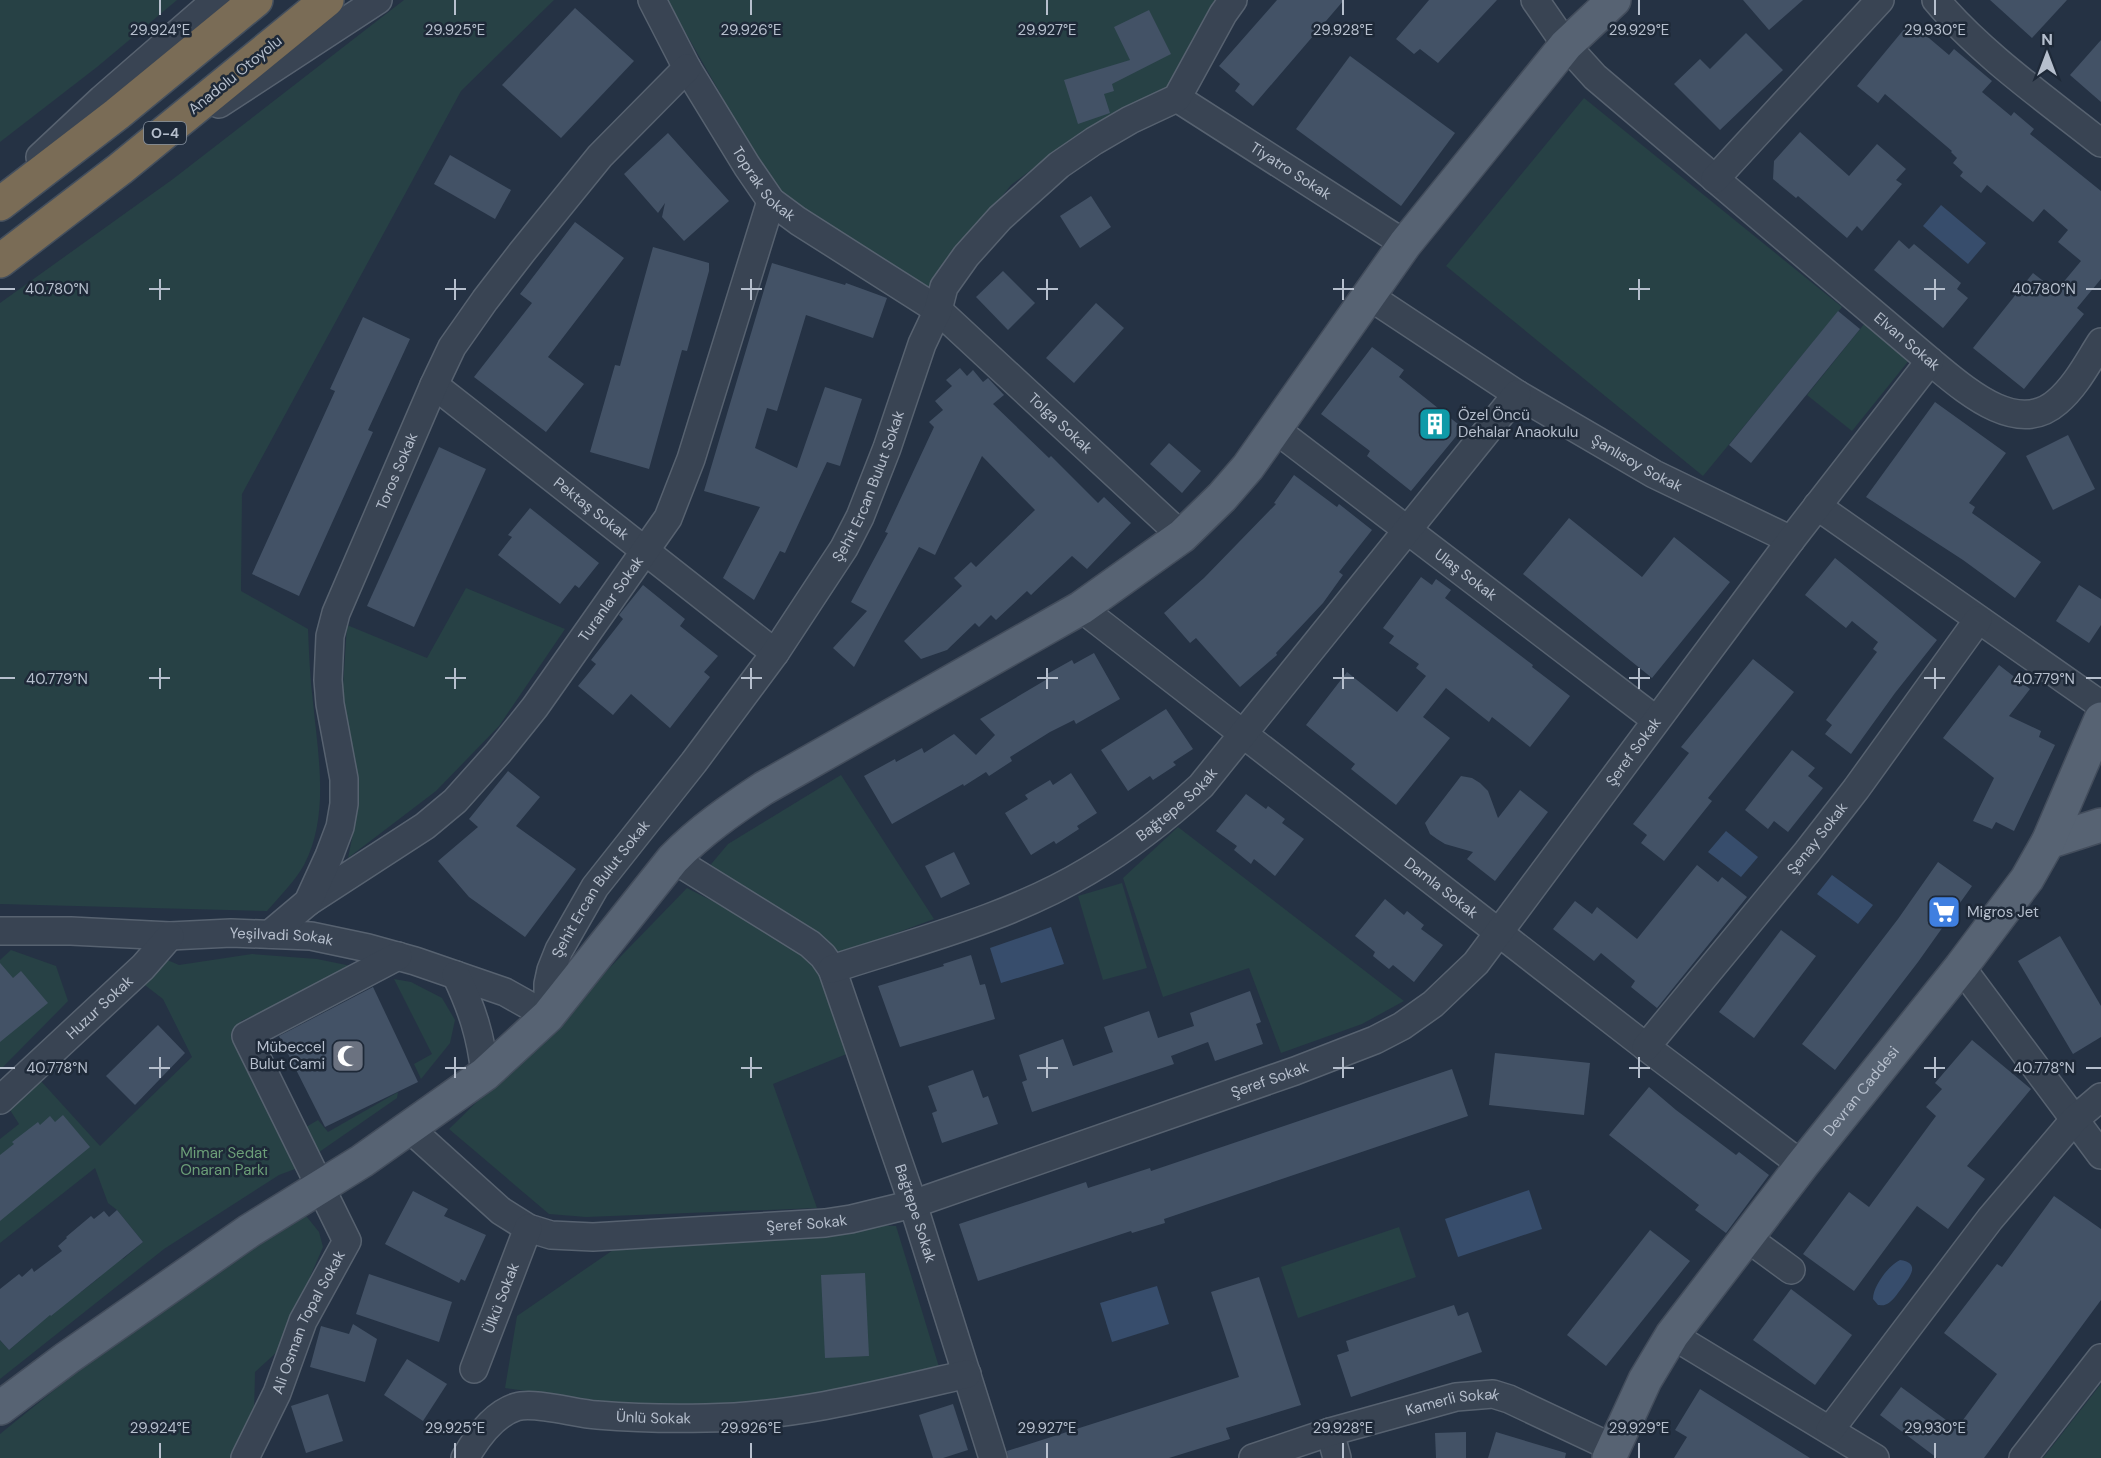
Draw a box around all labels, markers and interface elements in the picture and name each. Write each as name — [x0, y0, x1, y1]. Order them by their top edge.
text: 29.924°E — [130, 20, 190, 40]
text: 29.925°E — [425, 20, 485, 40]
text: 29.926°E — [721, 20, 781, 40]
text: 29.927°E — [1017, 20, 1077, 40]
text: 29.928°E — [1313, 20, 1373, 40]
text: 29.929°E — [1609, 20, 1669, 40]
text: 29.930°E — [1904, 20, 1966, 40]
north arrow — [2017, 24, 2077, 84]
text: N — [2041, 29, 2053, 50]
street label: Anadolu Otoyolu — [184, 31, 286, 119]
road number: O-4 — [144, 122, 186, 144]
street label: Tiyatro Sokak — [1246, 137, 1336, 204]
street label: Toprak Sokak — [727, 143, 800, 226]
text: 40.780°N — [25, 279, 89, 299]
text: 40.780°N — [2012, 279, 2076, 299]
street label: Elvan Sokak — [1870, 308, 1945, 375]
street label: Tolga Sokak — [1024, 388, 1097, 458]
place label: Özel Öncü Dehalar Anaokulu — [1458, 405, 1578, 442]
building icon: Özel Öncü Dehalar Anaokulu — [1417, 406, 1453, 442]
street label: Şehit Ercan Bulut Sokak — [828, 407, 909, 566]
street label: Toros Sokak — [371, 429, 423, 513]
street label: Şanlısoy Sokak — [1588, 430, 1686, 496]
street label: Pektaş Sokak — [549, 473, 633, 545]
street label: Ulaş Sokak — [1430, 544, 1501, 605]
street label: Turanlar Sokak — [574, 552, 648, 646]
text: 40.779°N — [26, 669, 88, 689]
text: 40.779°N — [2013, 669, 2075, 689]
street label: Şeref Sokak — [1601, 713, 1666, 790]
street label: Bağtepe Sokak — [1132, 763, 1222, 846]
street label: Şenay Sokak — [1782, 798, 1852, 879]
street label: Şehit Ercan Bulut Sokak — [547, 815, 655, 960]
street label: Damla Sokak — [1400, 853, 1482, 923]
supermarket icon: Migros Jet — [1926, 894, 1962, 930]
place label: Migros Jet — [1967, 902, 2039, 922]
street label: Yeşilvadi Sokak — [229, 923, 336, 951]
street label: Huzur Sokak — [62, 971, 138, 1044]
place label: Mübeccel Bulut Cami — [250, 1037, 325, 1074]
mosque icon: Mübeccel Bulut Cami — [330, 1038, 366, 1074]
street label: Devran Caddesi — [1819, 1042, 1904, 1140]
street label: Şeref Sokak — [1228, 1057, 1312, 1103]
text: 40.778°N — [26, 1058, 88, 1078]
text: 40.778°N — [2013, 1058, 2075, 1078]
park label: Mimar Sedat Onaran Parkı — [180, 1143, 268, 1180]
street label: Bağtepe Sokak — [890, 1161, 941, 1266]
street label: Şeref Sokak — [766, 1210, 849, 1237]
street label: Ali Osman Topal Sokak — [267, 1247, 350, 1397]
street label: Ülkü Sokak — [479, 1259, 524, 1336]
street label: Kamerli Sokak — [1403, 1384, 1503, 1421]
street label: Ünlü Sokak — [615, 1406, 692, 1428]
text: 29.924°E — [130, 1418, 190, 1438]
text: 29.925°E — [425, 1418, 485, 1438]
text: 29.926°E — [721, 1418, 781, 1438]
text: 29.927°E — [1017, 1418, 1077, 1438]
text: 29.928°E — [1313, 1418, 1373, 1438]
text: 29.929°E — [1609, 1418, 1669, 1438]
text: 29.930°E — [1904, 1418, 1966, 1438]

